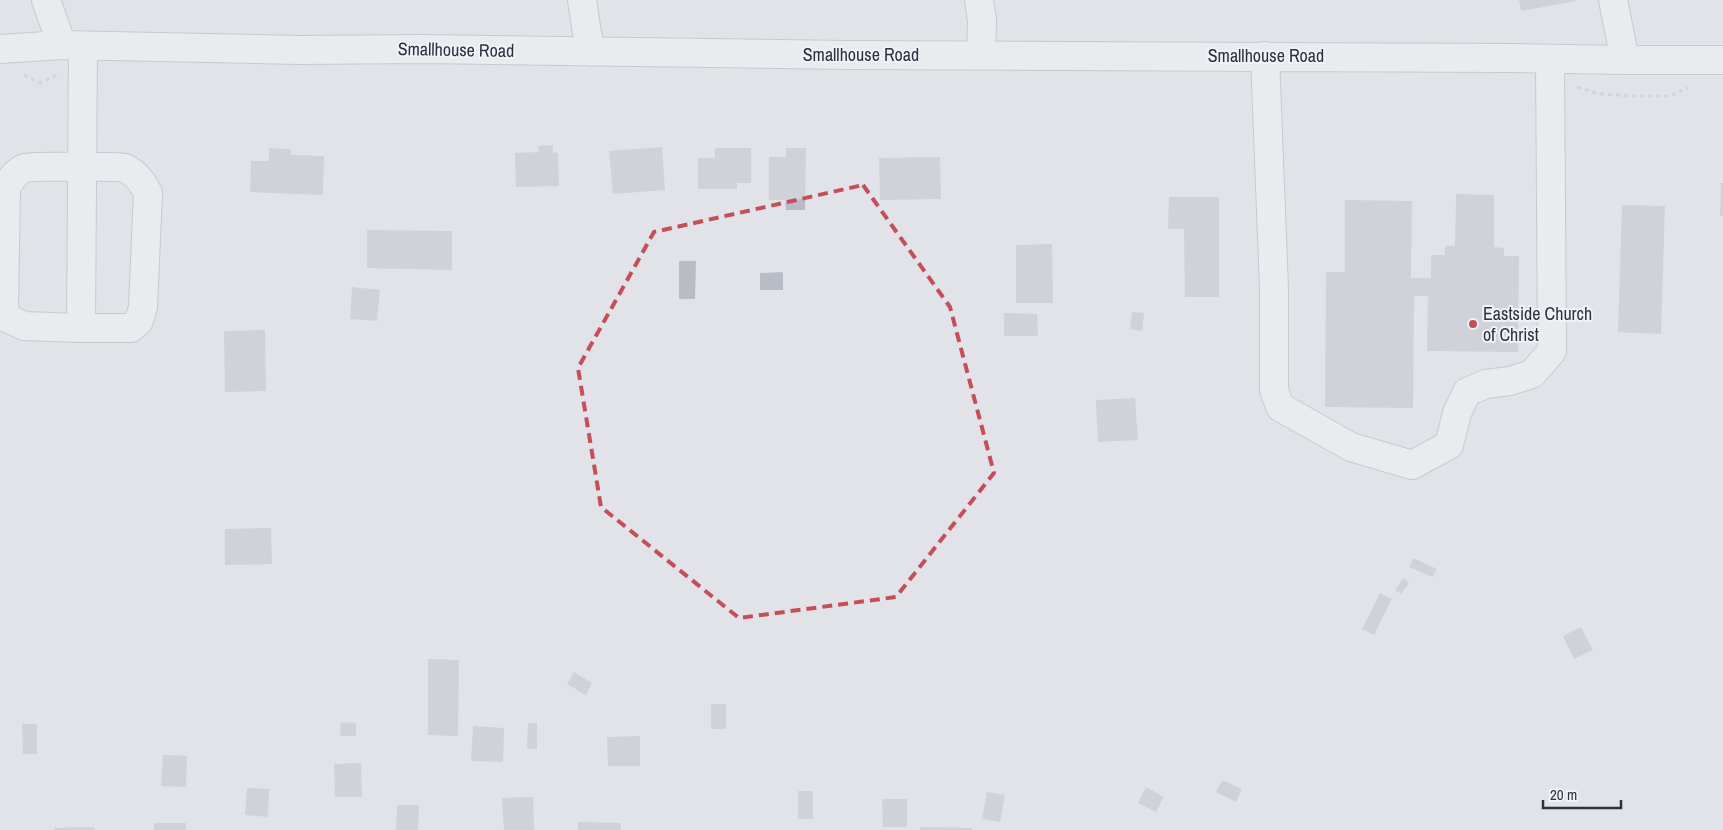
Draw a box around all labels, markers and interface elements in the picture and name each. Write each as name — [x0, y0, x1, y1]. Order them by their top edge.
street label: Smallhouse Road — [398, 36, 514, 63]
street label: Smallhouse Road — [803, 42, 919, 67]
street label: Smallhouse Road — [1208, 43, 1324, 68]
place label: Eastside Church of Christ — [1483, 301, 1592, 347]
marker: Eastside Church of Christ — [1467, 318, 1479, 330]
scale bar — [1543, 778, 1620, 810]
text: 20 m — [1550, 784, 1577, 805]

